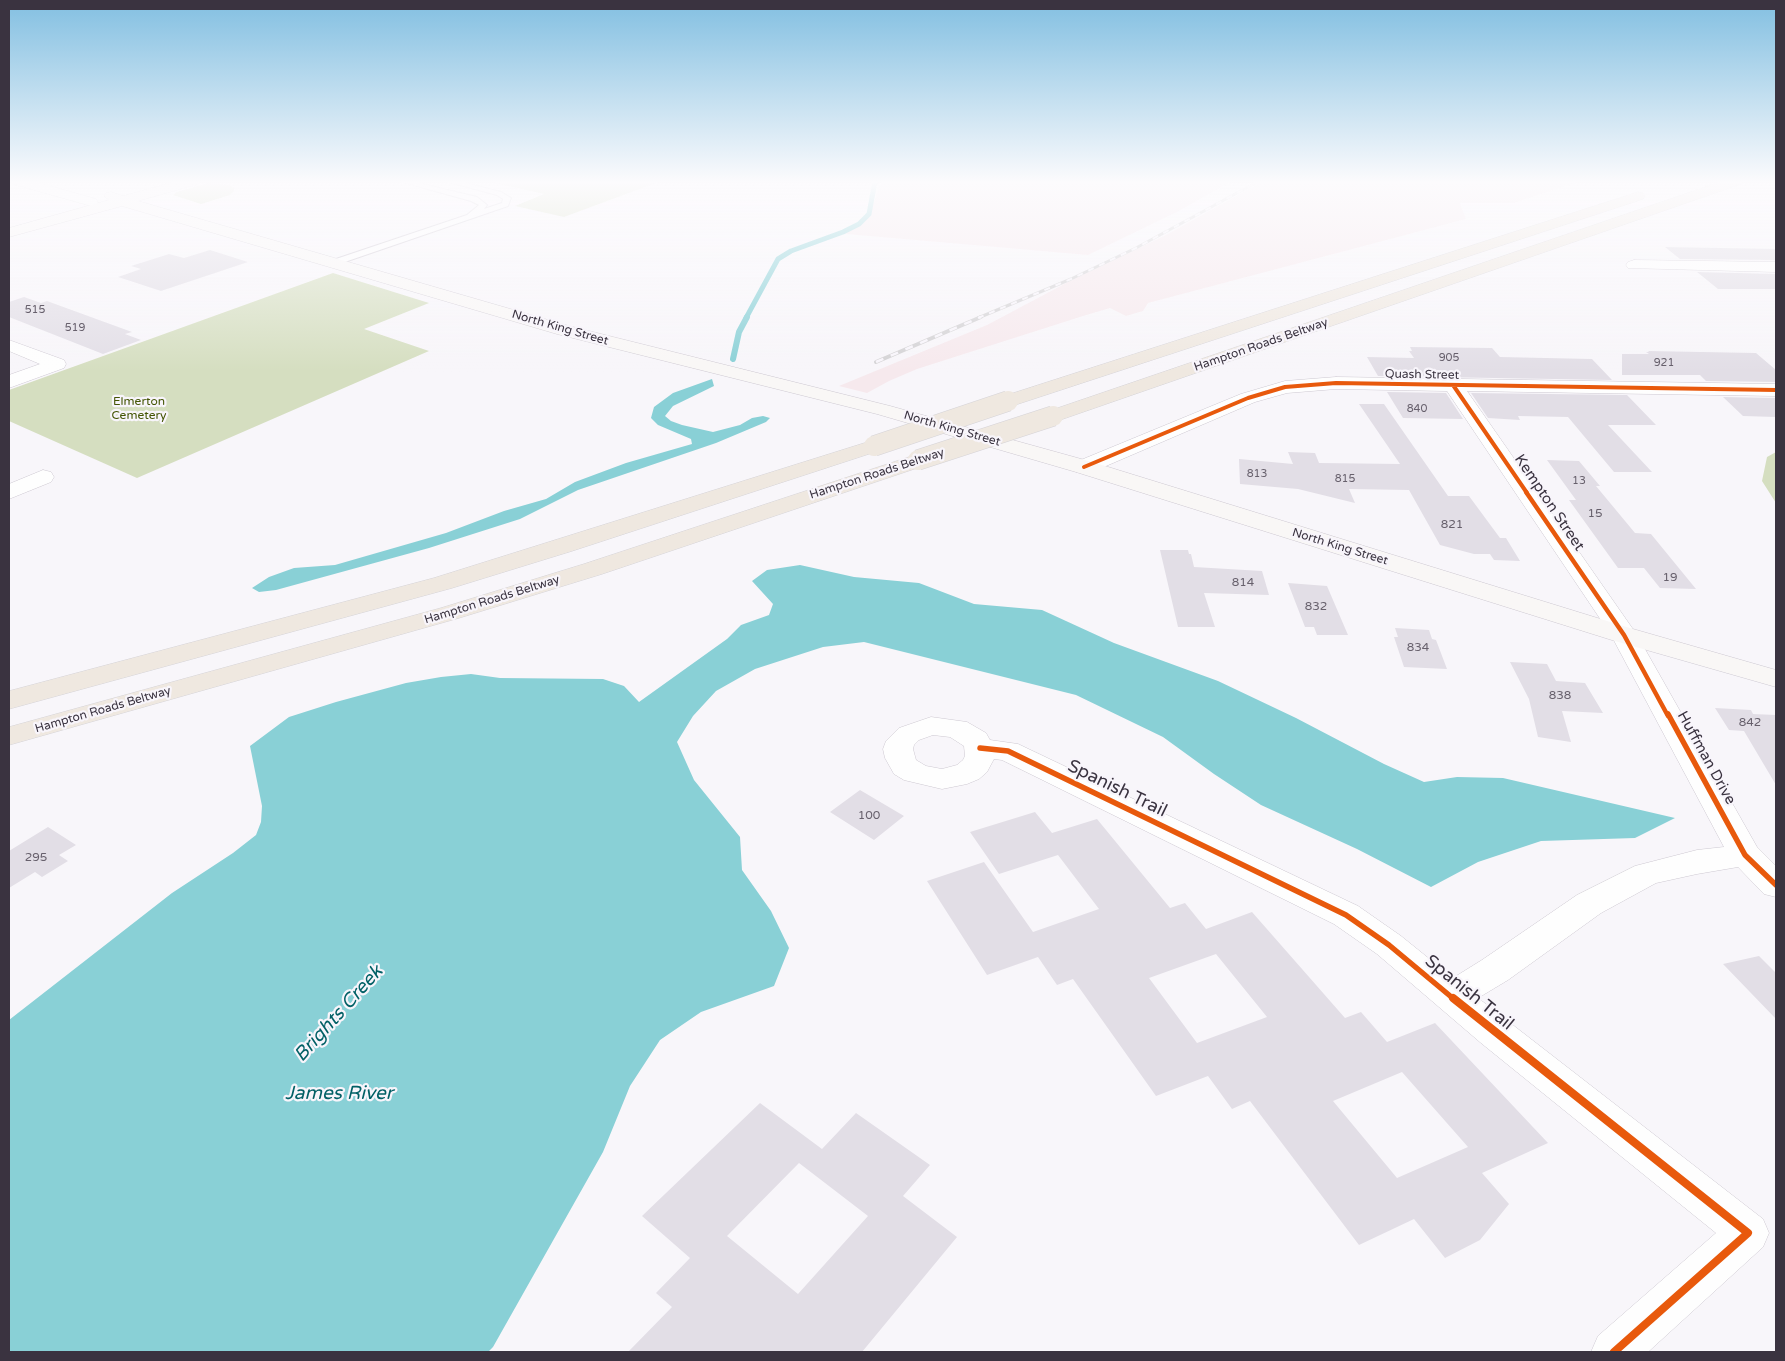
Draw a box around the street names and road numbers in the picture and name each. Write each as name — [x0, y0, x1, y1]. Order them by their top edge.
street label: North King Street — [510, 307, 610, 349]
street label: Hampton Roads Beltway — [1192, 315, 1330, 375]
street label: Quash Street — [1385, 367, 1459, 383]
street label: North King Street — [902, 408, 1002, 450]
street label: Hampton Roads Beltway — [808, 445, 946, 503]
street label: Kempton Street — [1510, 451, 1588, 555]
street label: North King Street — [1290, 526, 1390, 568]
street label: Hampton Roads Beltway — [423, 573, 561, 627]
street label: Hampton Roads Beltway — [33, 684, 173, 736]
street label: Huffman Drive — [1673, 708, 1739, 808]
street label: Spanish Trail — [1064, 756, 1170, 822]
street label: Spanish Trail — [1420, 951, 1518, 1035]

